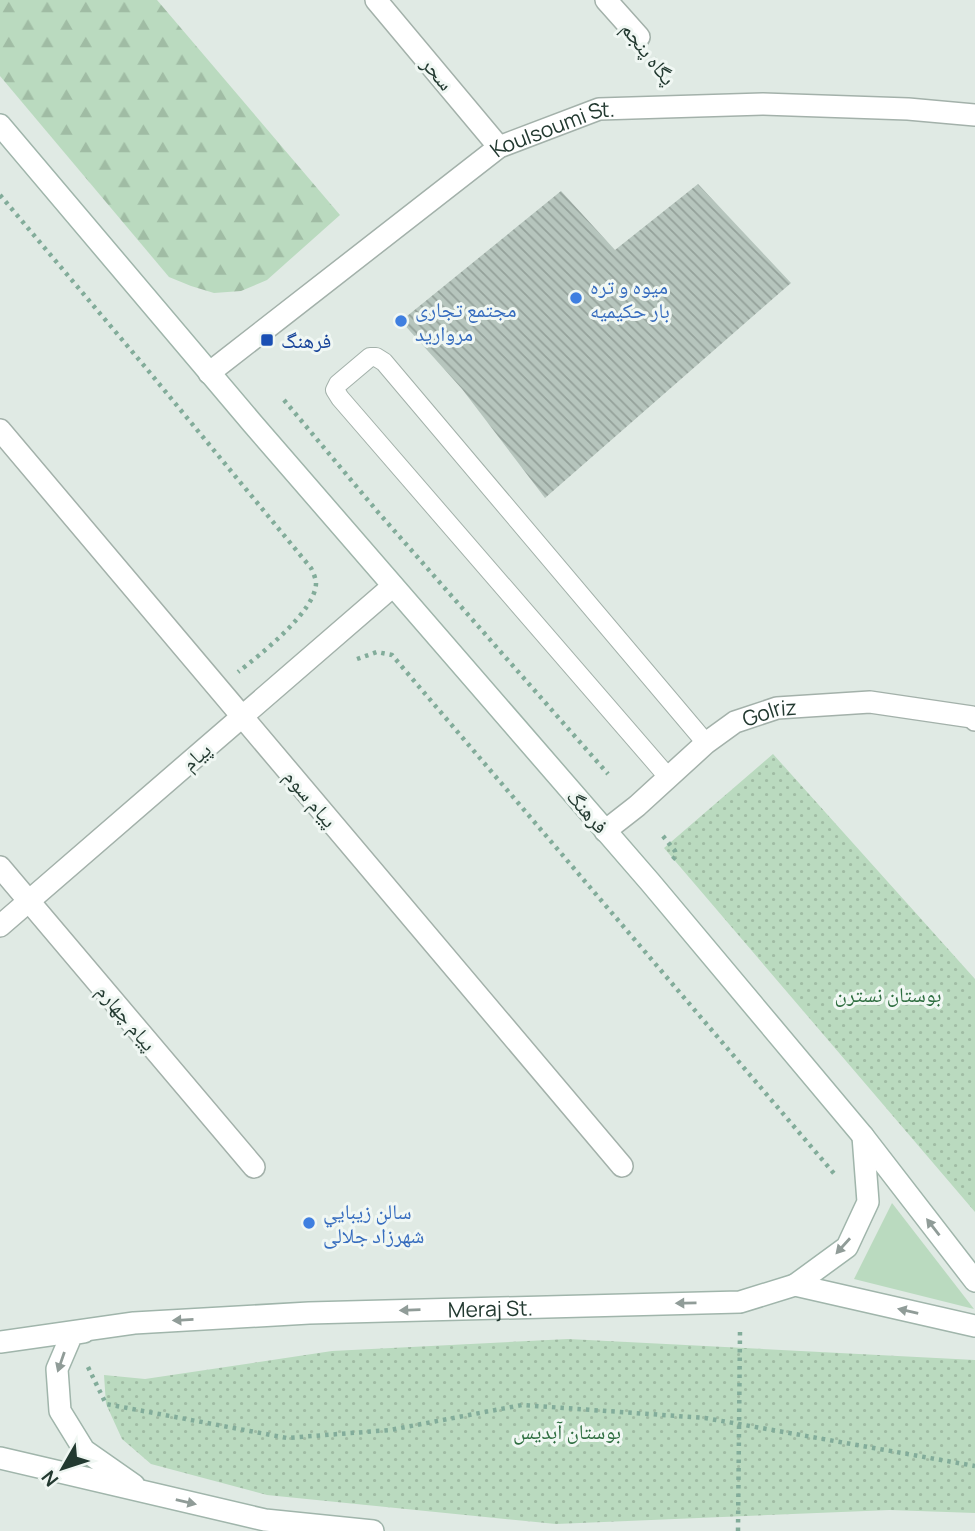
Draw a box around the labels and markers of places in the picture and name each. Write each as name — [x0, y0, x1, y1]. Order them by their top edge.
place label: میوه و تره بار حکیمیه — [590, 272, 670, 324]
marker: میوه و تره بار حکیمیه — [568, 290, 584, 306]
place label: مجتمع تجاری مروارید — [415, 295, 517, 347]
marker: مجتمع تجاری مروارید — [393, 313, 409, 329]
place label: فرهنگ — [281, 326, 331, 354]
marker: فرهنگ — [259, 332, 275, 348]
place label: سالن زيبايي شهرزاد جلالى — [323, 1197, 424, 1249]
marker: سالن زيبايي شهرزاد جلالى — [301, 1215, 317, 1231]

